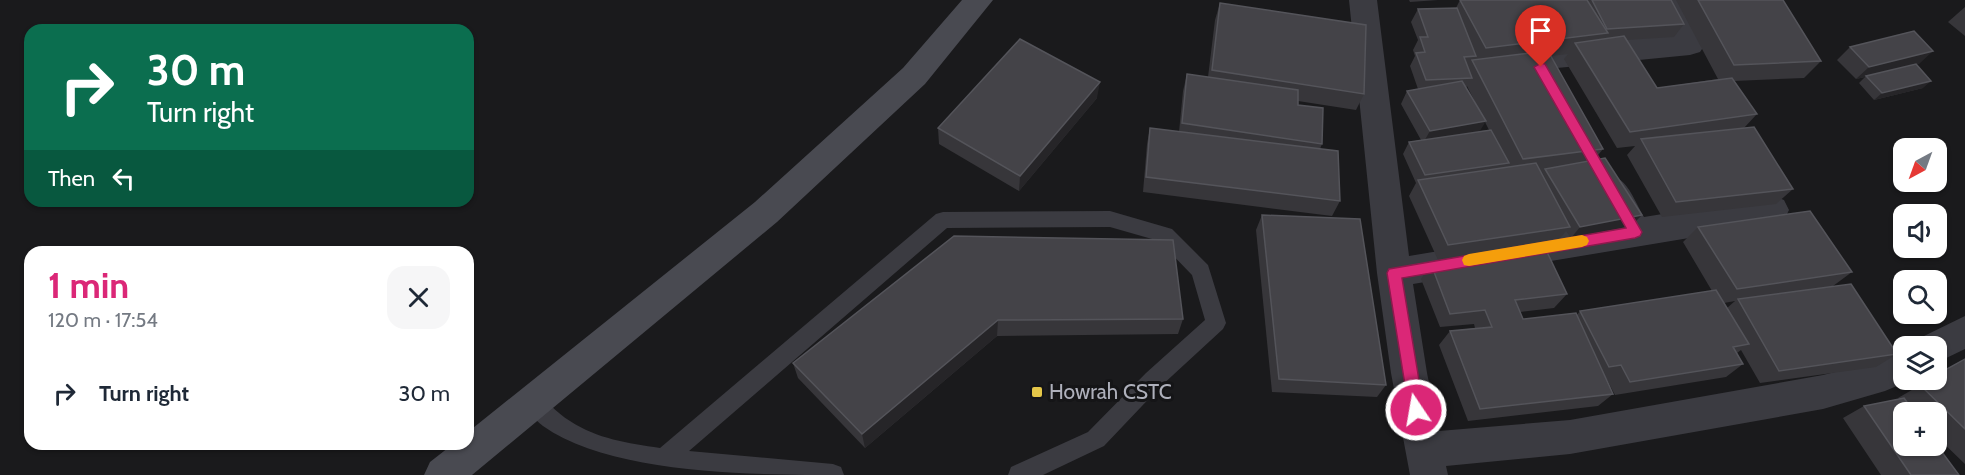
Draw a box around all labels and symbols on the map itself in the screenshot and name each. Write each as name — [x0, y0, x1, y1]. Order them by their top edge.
pin — [1515, 5, 1566, 67]
north arrow — [1893, 138, 1947, 192]
position arrow — [1384, 378, 1448, 442]
place label: Howrah CSTC — [1049, 379, 1172, 404]
marker: Howrah CSTC — [1030, 385, 1044, 399]

